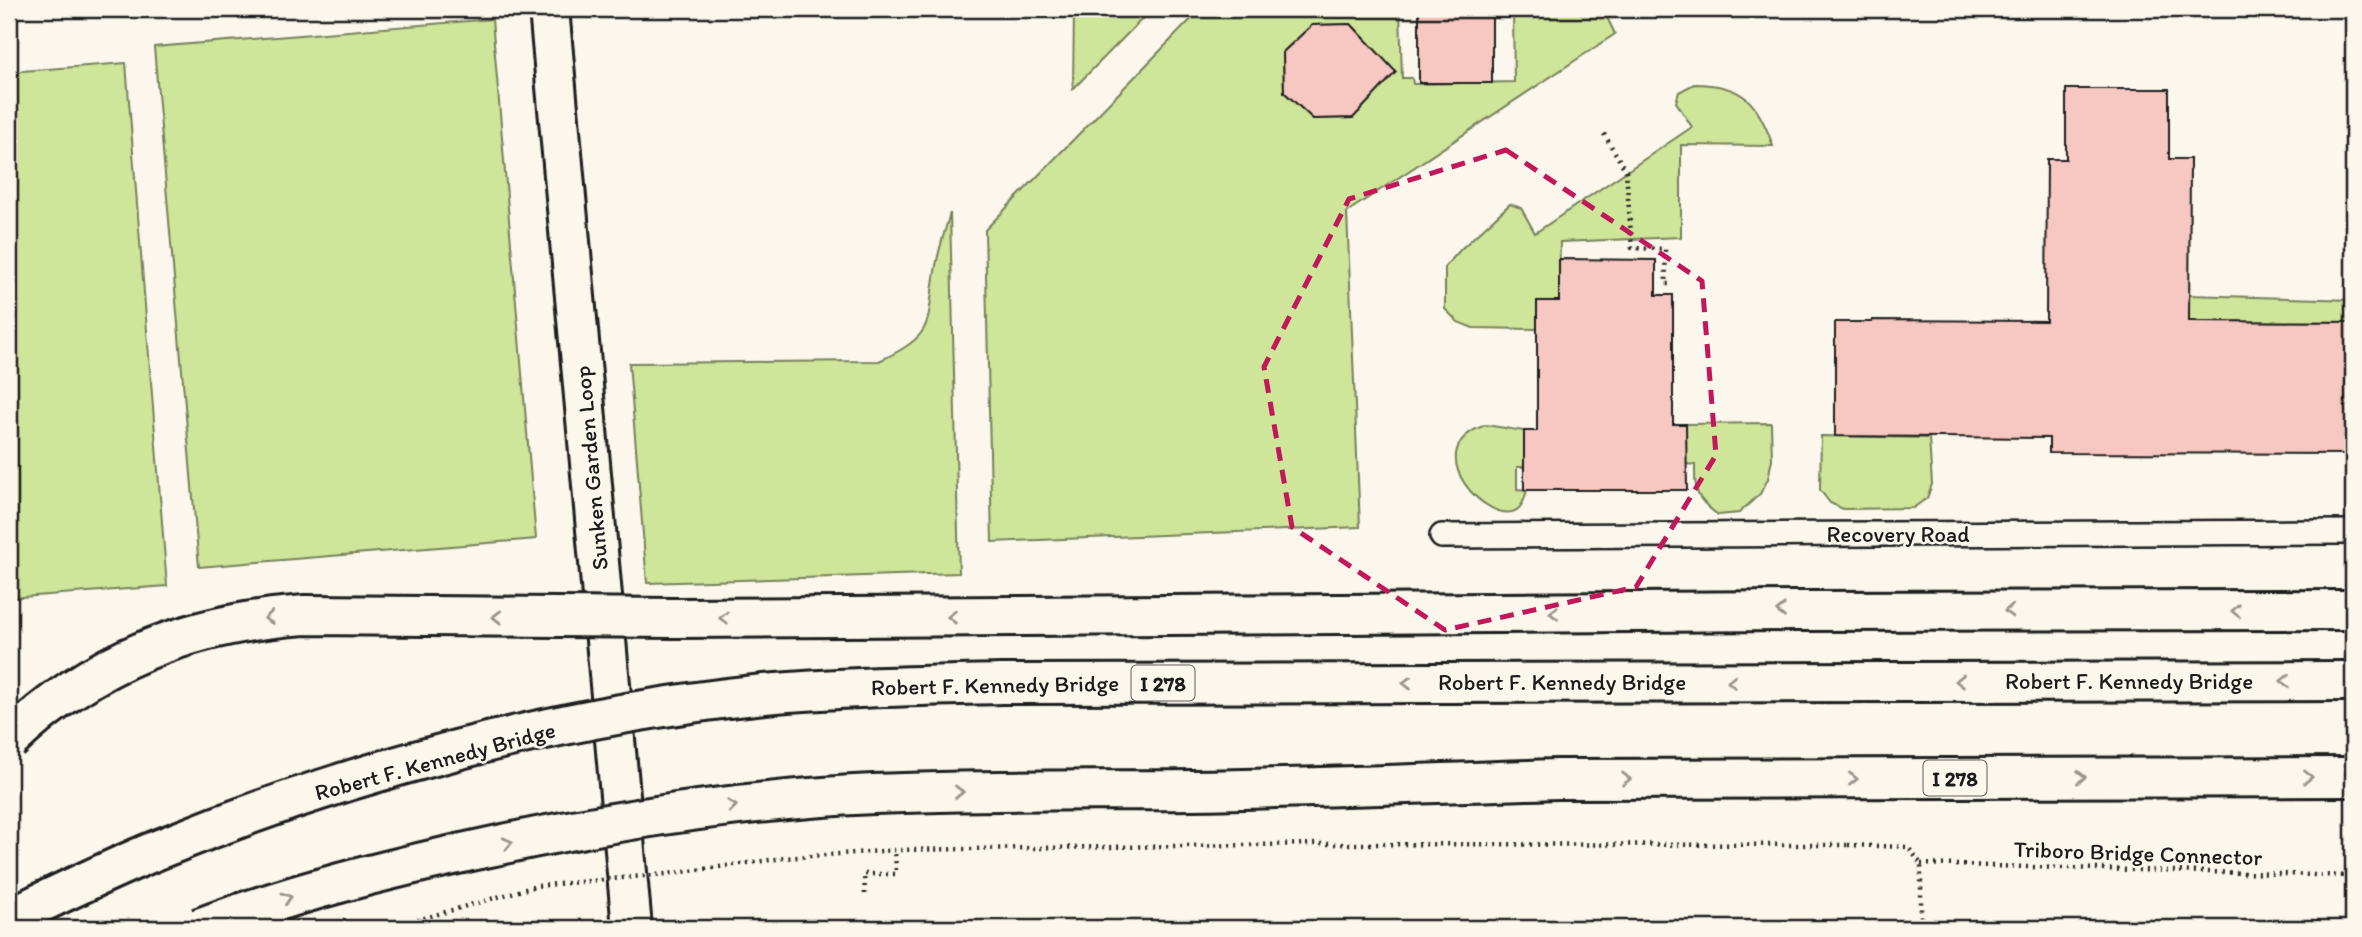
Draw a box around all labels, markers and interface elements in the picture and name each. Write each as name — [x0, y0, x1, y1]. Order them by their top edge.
street label: Sunken Garden Loop — [568, 365, 614, 571]
street label: Recovery Road — [1826, 520, 1970, 548]
one-way arrow — [1775, 603, 1786, 619]
one-way arrow — [2003, 603, 2013, 619]
one-way arrow — [2230, 603, 2241, 619]
one-way arrow — [1548, 606, 1559, 621]
one-way arrow — [491, 609, 501, 625]
one-way arrow — [946, 609, 956, 625]
one-way arrow — [718, 610, 729, 626]
one-way arrow — [263, 611, 275, 626]
road number: I 278 — [1132, 666, 1194, 700]
street label: Robert F. Kennedy Bridge — [2005, 667, 2253, 695]
street label: Robert F. Kennedy Bridge — [1438, 668, 1686, 696]
street label: Robert F. Kennedy Bridge — [871, 669, 1119, 701]
one-way arrow — [1954, 673, 1964, 689]
one-way arrow — [2279, 673, 2290, 689]
one-way arrow — [1726, 674, 1737, 690]
one-way arrow — [1401, 675, 1411, 691]
street label: Robert F. Kennedy Bridge — [311, 715, 559, 807]
road number: I 278 — [1924, 760, 1986, 796]
one-way arrow — [2076, 769, 2087, 785]
one-way arrow — [2304, 769, 2314, 785]
one-way arrow — [1621, 771, 1632, 787]
one-way arrow — [1849, 771, 1859, 787]
one-way arrow — [954, 784, 965, 800]
one-way arrow — [726, 798, 738, 813]
street label: Triboro Bridge Connector — [2013, 835, 2263, 871]
one-way arrow — [501, 836, 513, 851]
one-way arrow — [281, 892, 293, 907]

